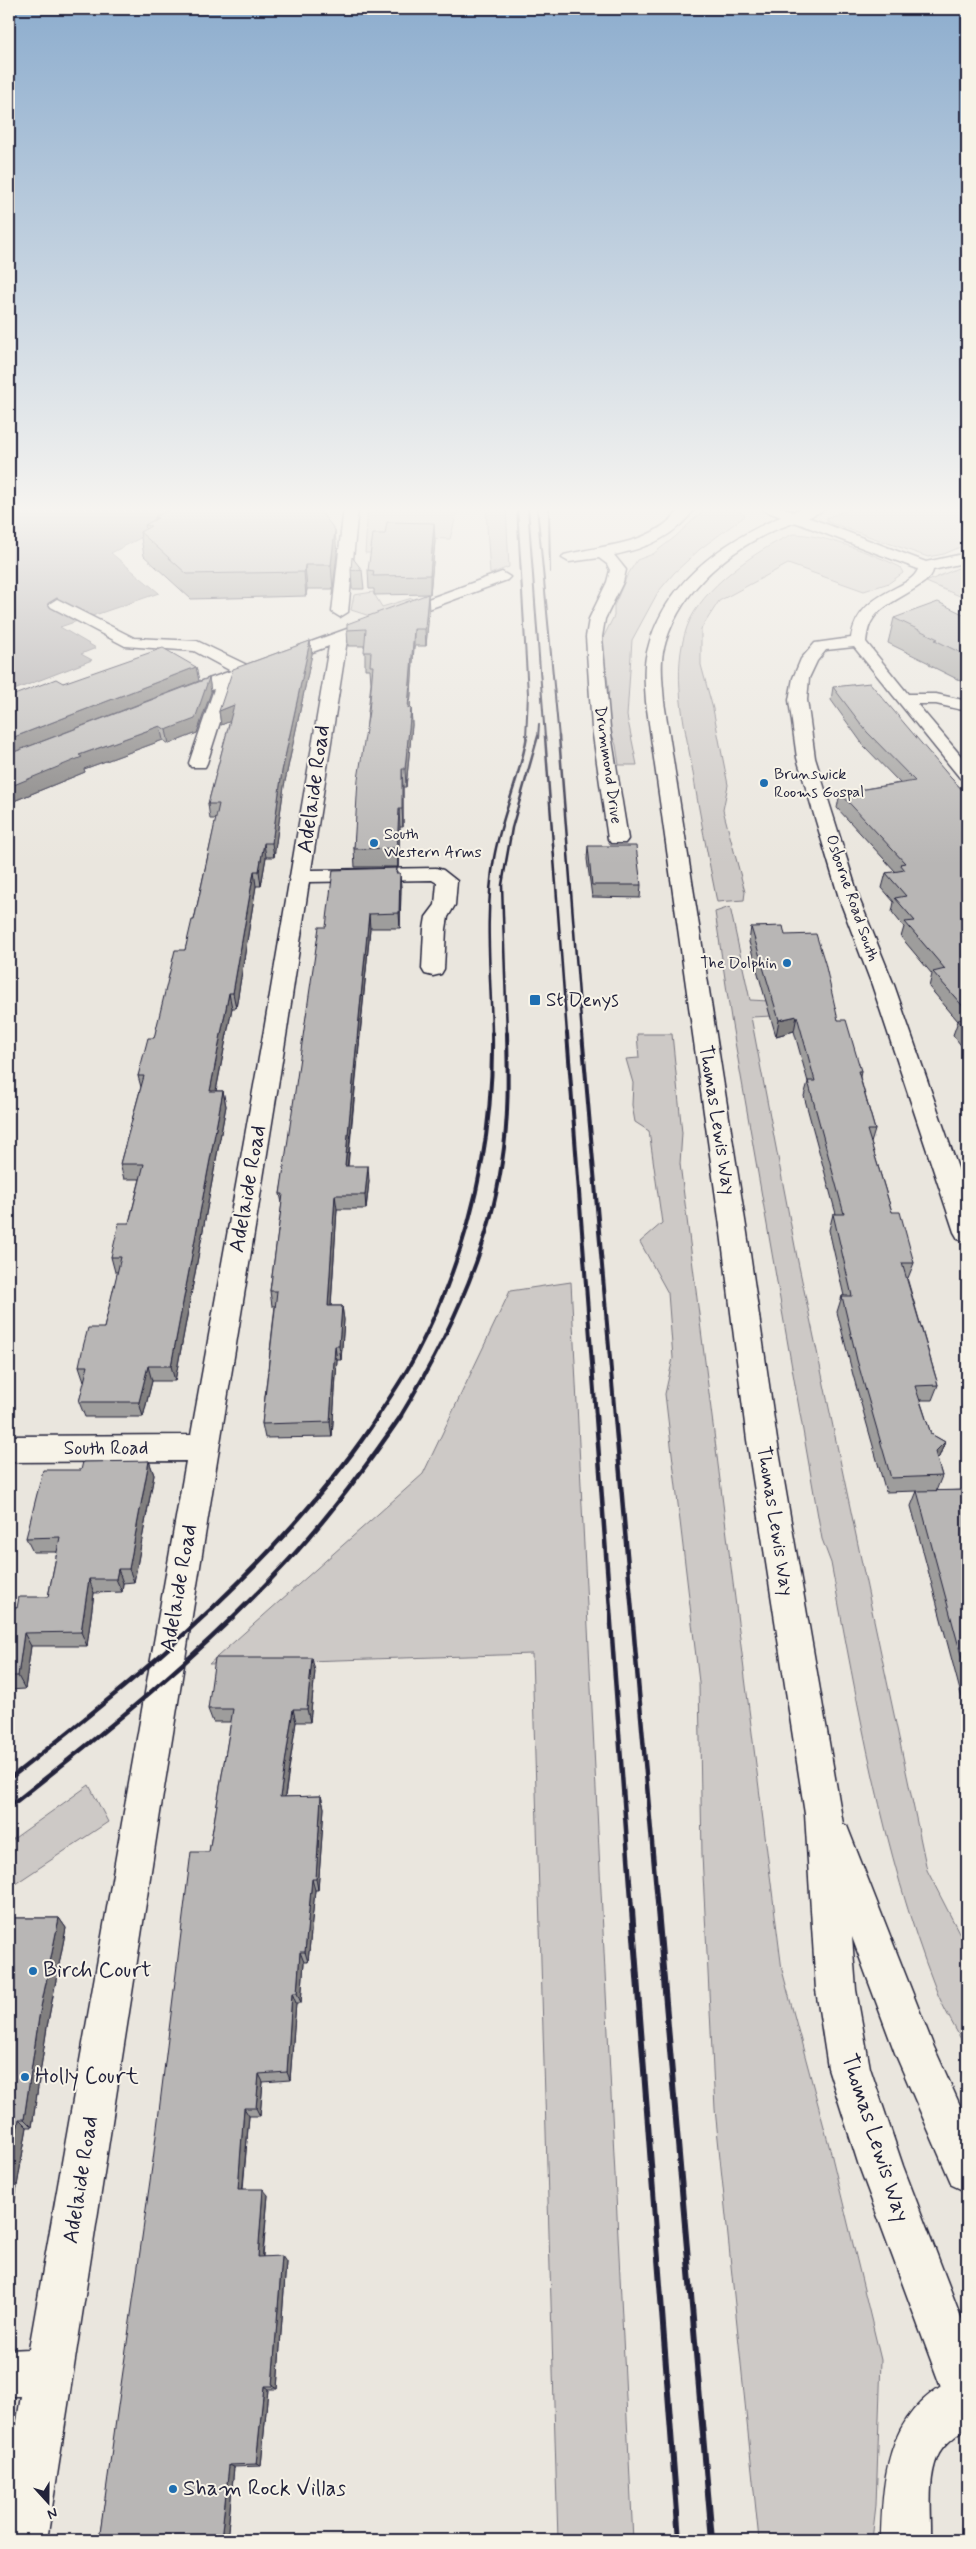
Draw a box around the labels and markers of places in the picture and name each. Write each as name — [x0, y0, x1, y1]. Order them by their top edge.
place label: Brunswick Rooms Gospal — [774, 764, 864, 803]
marker: Brunswick Rooms Gospal — [758, 777, 770, 789]
place label: South Western Arms — [384, 824, 482, 863]
marker: South Western Arms — [368, 837, 380, 849]
place label: The Dolphin — [700, 953, 777, 974]
marker: The Dolphin — [781, 957, 793, 969]
place label: St Denys — [546, 988, 619, 1013]
marker: St Denys — [528, 993, 542, 1007]
place label: Birch Court — [43, 1957, 151, 1985]
marker: Birch Court — [27, 1965, 39, 1977]
place label: Holly Court — [35, 2063, 139, 2091]
marker: Holly Court — [19, 2071, 31, 2083]
place label: Sham Rock Villas — [183, 2475, 346, 2503]
marker: Sham Rock Villas — [167, 2483, 179, 2495]

